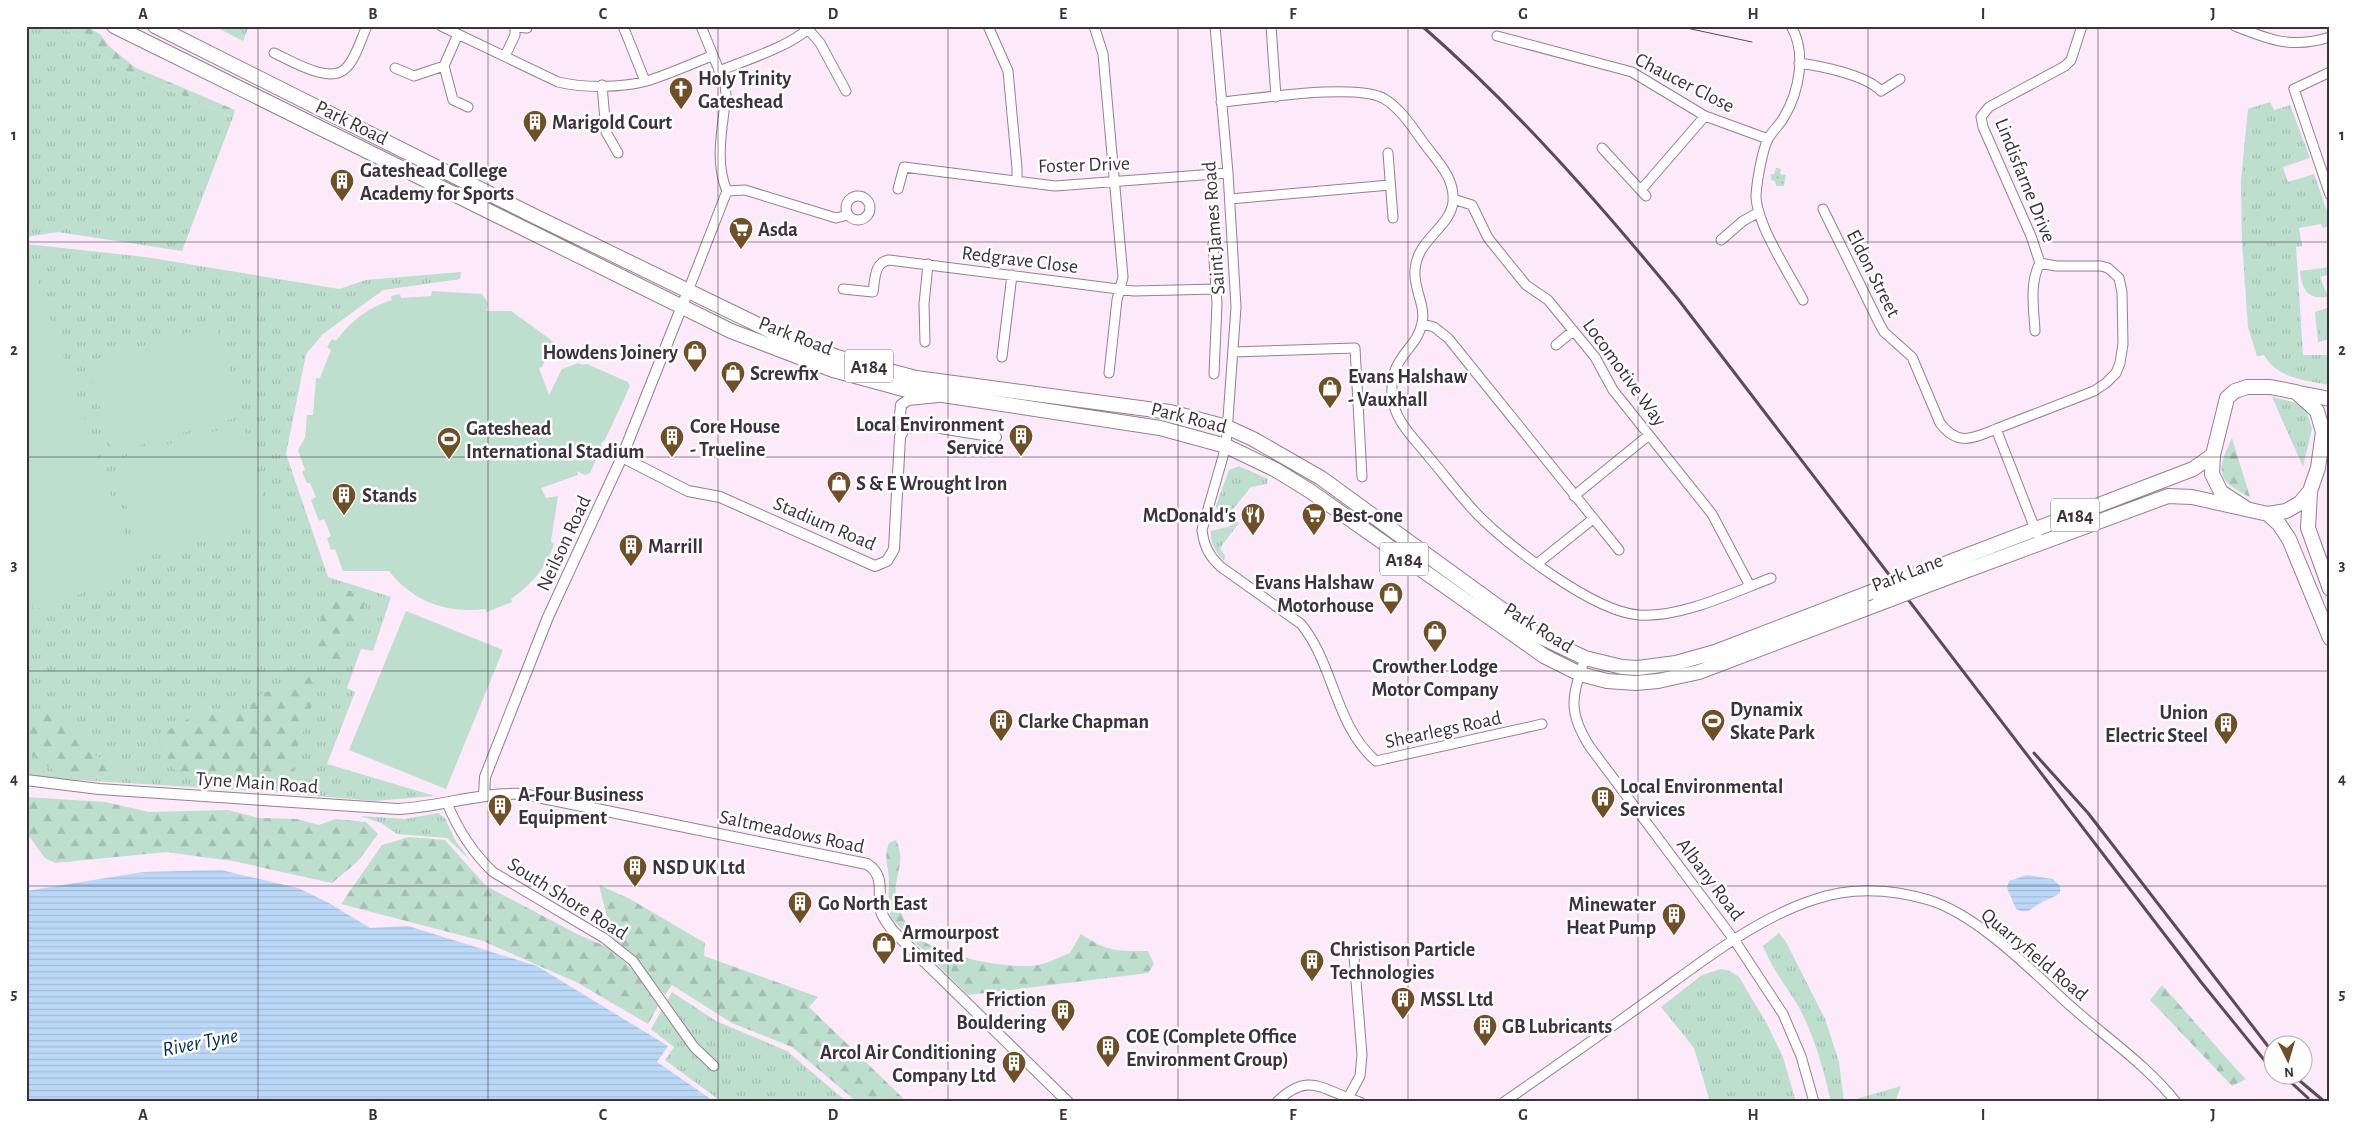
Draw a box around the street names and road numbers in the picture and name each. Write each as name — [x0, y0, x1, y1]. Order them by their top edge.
street label: Chaucer Close — [1632, 49, 1738, 116]
street label: Park Road — [312, 97, 391, 149]
street label: Lindisfarne Drive — [1991, 115, 2059, 245]
street label: Foster Drive — [1038, 153, 1130, 177]
street label: Saint James Road — [1199, 161, 1229, 295]
street label: Eldon Street — [1843, 226, 1904, 321]
street label: Redgrave Close — [960, 243, 1079, 277]
street label: Park Road — [756, 313, 835, 359]
street label: Locomotive Way — [1579, 315, 1670, 430]
road number: A184 — [845, 350, 893, 382]
street label: Park Road — [1149, 399, 1229, 437]
street label: Neilson Road — [533, 493, 595, 594]
street label: Stadium Road — [770, 493, 879, 554]
road number: A184 — [2051, 498, 2099, 532]
road number: A184 — [1380, 542, 1428, 576]
street label: Park Lane — [1869, 550, 1946, 596]
street label: Park Road — [1500, 599, 1577, 657]
street label: Shearlegs Road — [1383, 708, 1503, 752]
street label: Tyne Main Road — [195, 769, 319, 797]
street label: Saltmeadows Road — [717, 807, 866, 857]
street label: Albany Road — [1673, 835, 1747, 925]
street label: South Shore Road — [504, 854, 631, 944]
street label: Quarryfield Road — [1977, 905, 2092, 1005]

